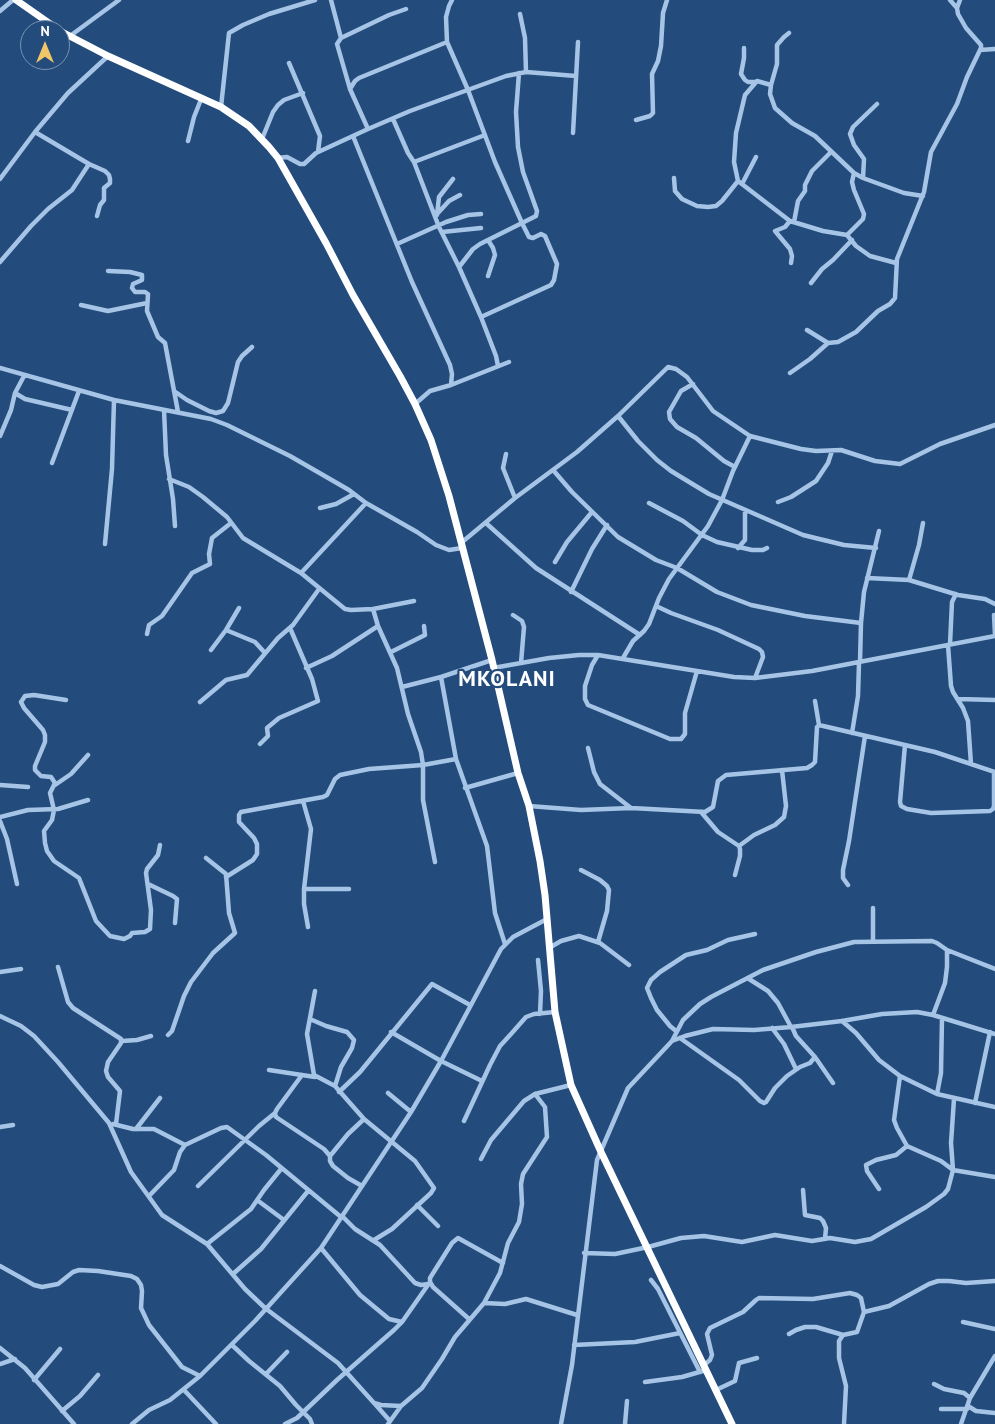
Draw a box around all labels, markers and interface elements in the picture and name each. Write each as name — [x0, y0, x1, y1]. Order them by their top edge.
north arrow — [20, 20, 70, 70]
text: N — [40, 22, 50, 40]
district label: MKOLANI — [457, 667, 557, 693]

